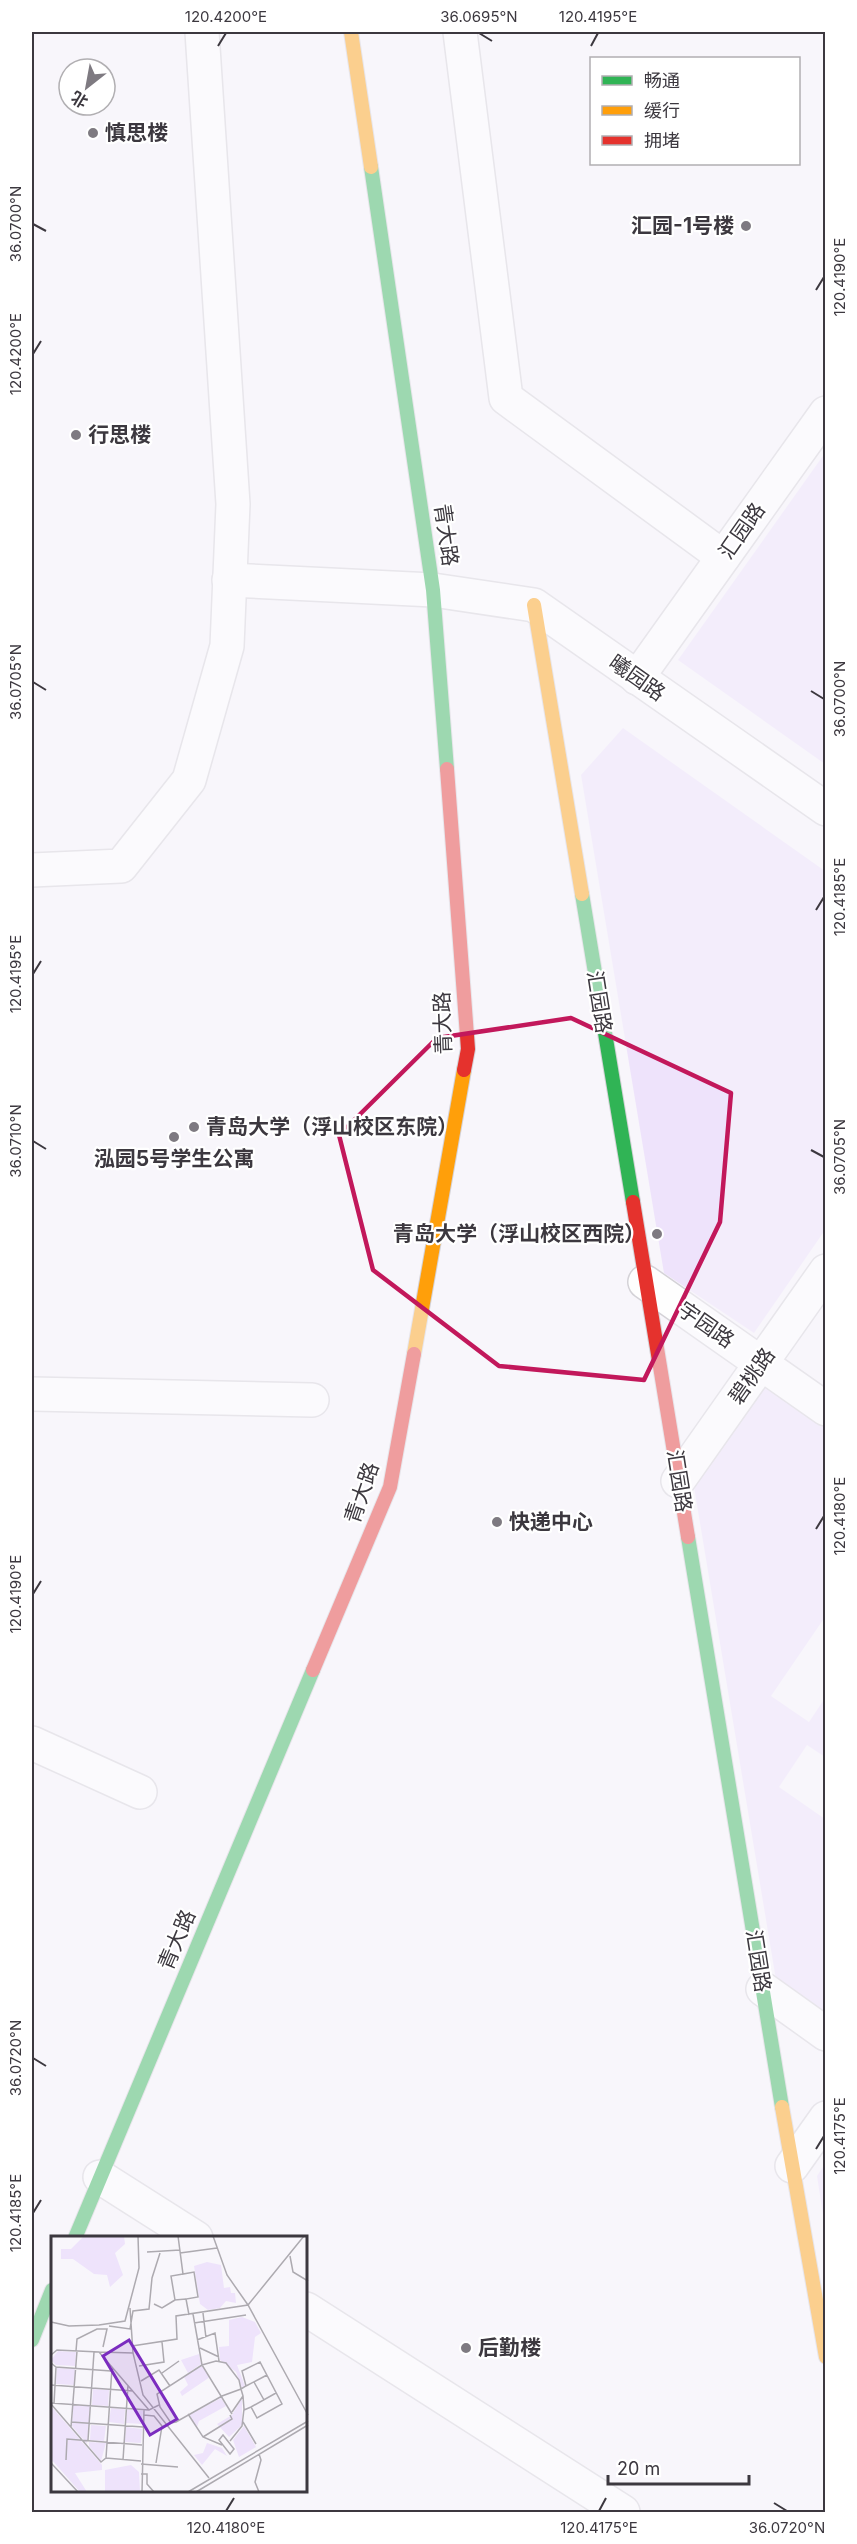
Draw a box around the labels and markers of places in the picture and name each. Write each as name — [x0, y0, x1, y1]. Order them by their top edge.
place label: 慎思楼 — [105, 120, 168, 145]
marker: 慎思楼 — [86, 126, 100, 140]
place label: 汇园-1号楼 — [631, 213, 734, 238]
marker: 汇园-1号楼 — [739, 219, 753, 233]
place label: 行思楼 — [88, 422, 151, 447]
marker: 行思楼 — [69, 428, 83, 442]
place label: 青岛大学（浮山校区东院） — [206, 1114, 458, 1139]
marker: 青岛大学（浮山校区东院） — [187, 1120, 201, 1134]
marker: 泓园5号学生公寓 — [167, 1130, 181, 1144]
place label: 泓园5号学生公寓 — [94, 1146, 254, 1171]
place label: 青岛大学（浮山校区西院） — [393, 1221, 645, 1246]
marker: 青岛大学（浮山校区西院） — [650, 1227, 664, 1241]
place label: 快递中心 — [509, 1509, 593, 1534]
marker: 快递中心 — [490, 1515, 504, 1529]
place label: 后勤楼 — [478, 2335, 541, 2360]
marker: 后勤楼 — [459, 2341, 473, 2355]

